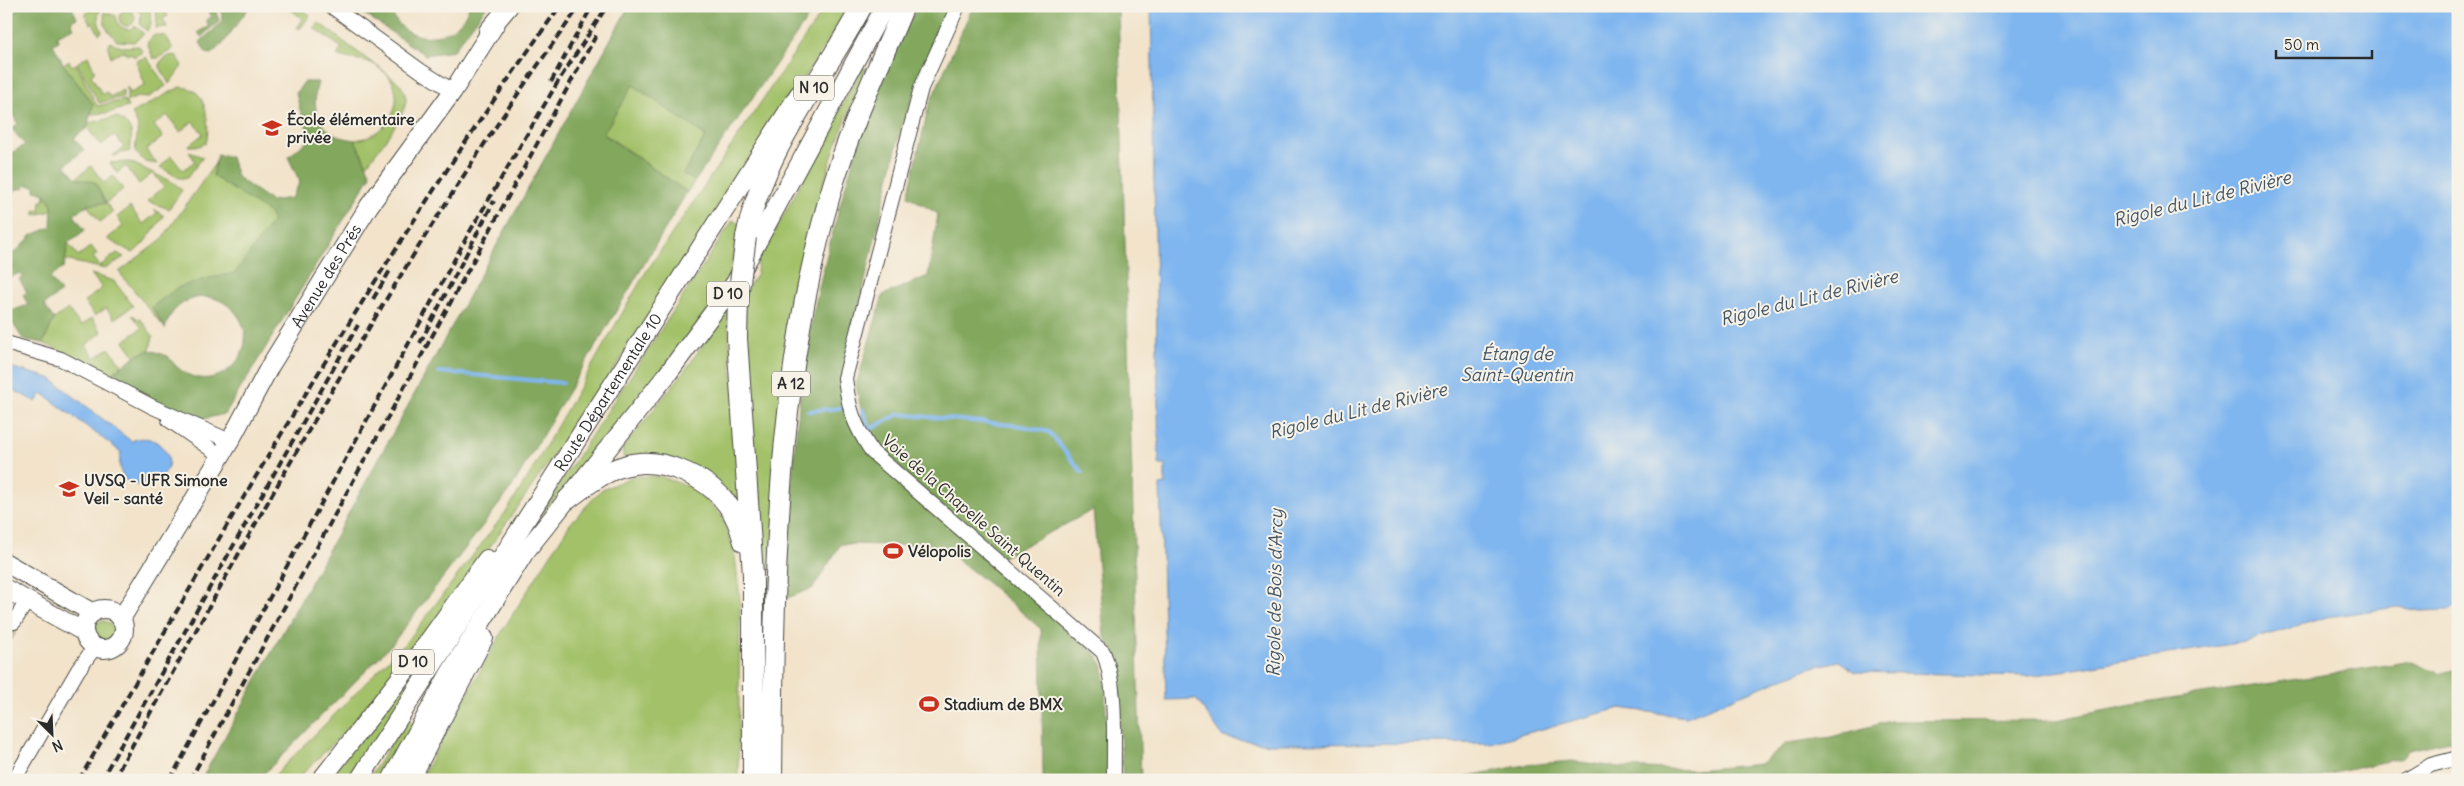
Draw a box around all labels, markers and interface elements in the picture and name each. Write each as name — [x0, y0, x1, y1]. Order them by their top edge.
scale bar — [2276, 28, 2373, 60]
text: 50 m — [2284, 35, 2319, 54]
road number: N 10 — [794, 76, 834, 100]
place label: École élémentaire privée — [287, 109, 415, 148]
school or university icon: École élémentaire privée — [261, 117, 283, 139]
water label: Rigole du Lit de Rivière — [2111, 165, 2294, 232]
street label: Avenue des Prés — [286, 220, 365, 331]
water label: Rigole du Lit de Rivière — [1718, 264, 1901, 331]
road number: D 10 — [707, 282, 749, 306]
street label: Route Départementale 10 — [550, 309, 666, 475]
water label: Étang de Saint-Quentin — [1461, 342, 1574, 386]
road number: A 12 — [772, 372, 810, 396]
water label: Rigole du Lit de Rivière — [1267, 377, 1450, 444]
street label: Voie de la Chapelle Saint Quentin — [878, 430, 1070, 600]
place label: UVSQ - UFR Simone Veil - santé — [84, 470, 228, 508]
school or university icon: UVSQ - UFR Simone Veil - santé — [58, 478, 80, 500]
water label: Rigole de Bois d'Arcy — [1262, 507, 1287, 677]
sports icon: Vélopolis — [882, 540, 904, 562]
place label: Vélopolis — [908, 541, 971, 562]
road number: D 10 — [392, 650, 434, 674]
sports icon: Stadium de BMX — [918, 693, 940, 715]
place label: Stadium de BMX — [944, 694, 1063, 714]
north arrow — [28, 708, 78, 758]
text: N — [49, 736, 65, 756]

